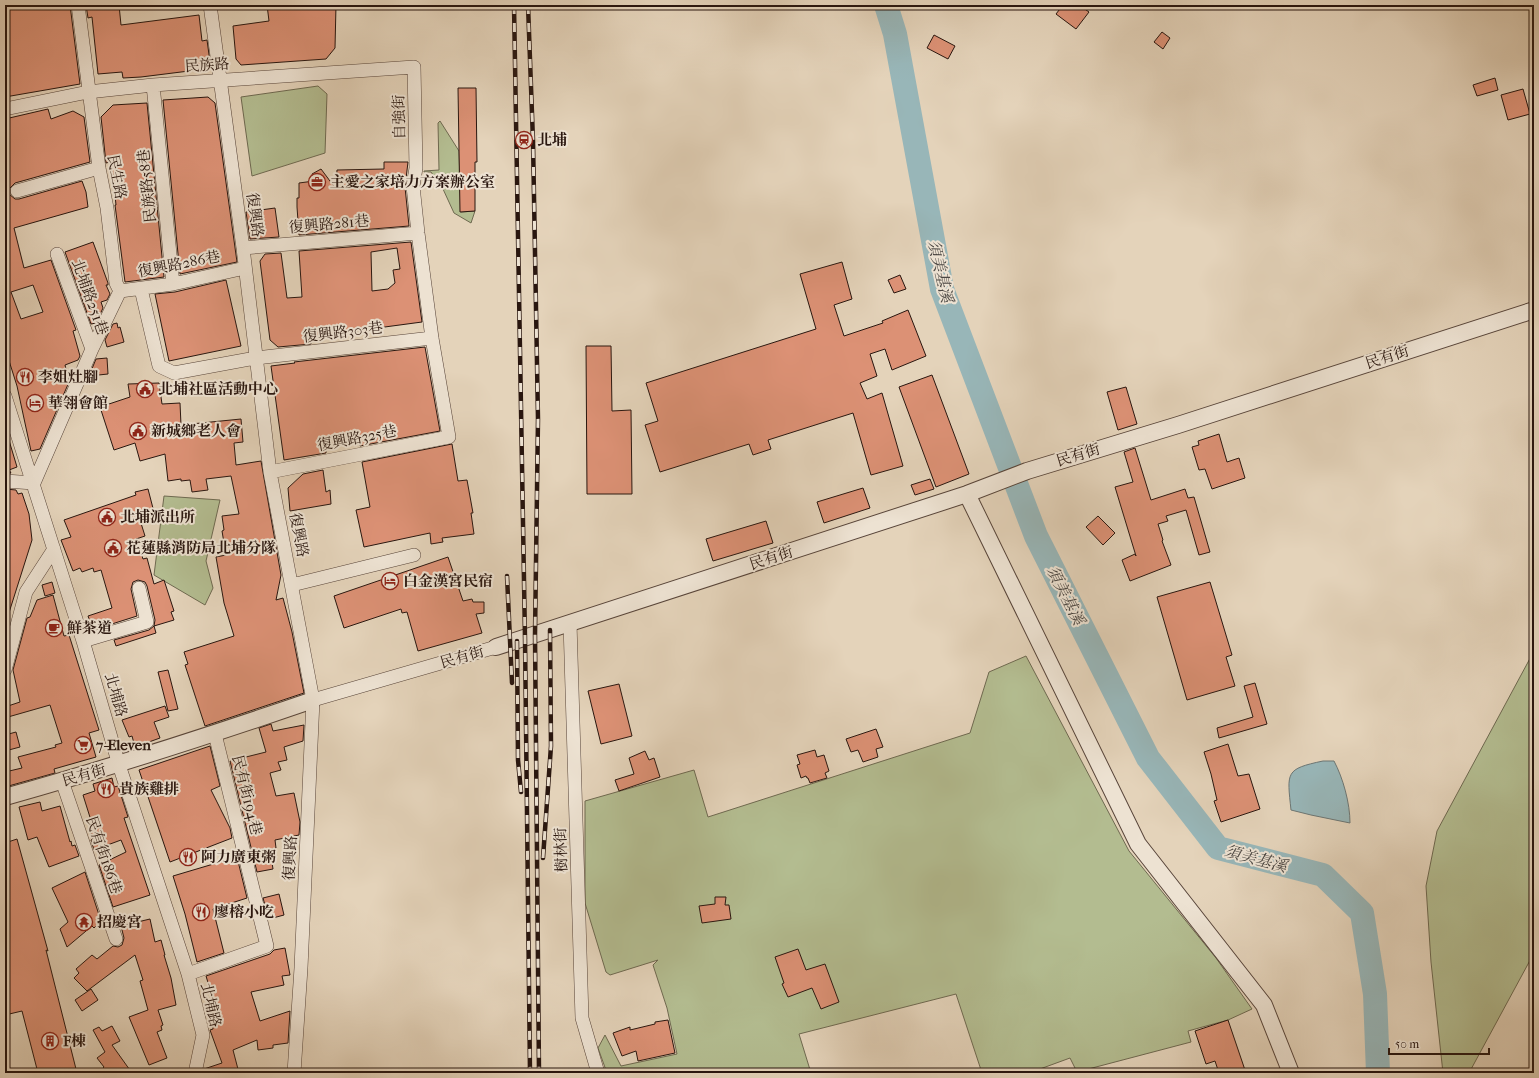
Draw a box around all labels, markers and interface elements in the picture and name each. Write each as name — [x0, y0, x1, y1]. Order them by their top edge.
street label: 民族路 — [184, 54, 230, 76]
street label: 自強街 — [390, 94, 408, 140]
station icon: 北埔 — [514, 130, 534, 150]
place label: 北埔 — [537, 131, 567, 149]
street label: 民族路58巷 — [134, 148, 160, 224]
street label: 民生路 — [104, 153, 130, 201]
office icon: 主愛之家培力方案辦公室 — [307, 172, 327, 192]
place label: 主愛之家培力方案辦公室 — [330, 173, 495, 191]
street label: 復興路 — [243, 191, 267, 239]
street label: 復興路281巷 — [288, 212, 370, 236]
water label: 須美基溪 — [924, 238, 957, 306]
street label: 復興路286巷 — [136, 247, 222, 281]
street label: 北埔路251巷 — [68, 257, 112, 337]
street label: 復興路303巷 — [302, 318, 384, 346]
street label: 民有街 — [1363, 341, 1411, 373]
restaurant icon: 李姐灶腳 — [15, 367, 35, 387]
place label: 李姐灶腳 — [38, 368, 98, 386]
public building icon: 北埔社區活動中心 — [135, 379, 155, 399]
place label: 北埔社區活動中心 — [158, 380, 278, 398]
hotel icon: 華翎會館 — [25, 393, 45, 413]
place label: 華翎會館 — [48, 394, 108, 412]
public building icon: 新城鄉老人會 — [128, 421, 148, 441]
street label: 復興路325巷 — [316, 421, 398, 455]
place label: 新城鄉老人會 — [151, 422, 241, 440]
street label: 民有街 — [1054, 440, 1102, 470]
public building icon: 北埔派出所 — [97, 507, 117, 527]
place label: 北埔派出所 — [120, 508, 195, 526]
street label: 復興路 — [286, 511, 312, 559]
public building icon: 花蓮縣消防局北埔分隊 — [103, 538, 123, 558]
place label: 花蓮縣消防局北埔分隊 — [126, 539, 276, 557]
street label: 民有街 — [747, 542, 795, 574]
water label: 須美基溪 — [1043, 562, 1089, 630]
hotel icon: 白金漢宮民宿 — [380, 571, 400, 591]
place label: 白金漢宮民宿 — [403, 572, 493, 590]
cafe icon: 鮮茶道 — [44, 618, 64, 638]
place label: 鮮茶道 — [67, 619, 112, 637]
street label: 民有街 — [438, 642, 486, 672]
street label: 北埔路 — [101, 671, 131, 719]
supermarket icon: 7-Eleven — [73, 735, 93, 755]
place label: 7-Eleven — [95, 736, 151, 754]
street label: 民有街194巷 — [228, 753, 266, 837]
street label: 民有街 — [60, 760, 108, 790]
restaurant icon: 貴族雞排 — [96, 779, 116, 799]
place label: 貴族雞排 — [119, 780, 179, 798]
street label: 民有街186巷 — [82, 814, 126, 896]
street label: 樹林街 — [551, 827, 571, 873]
street label: 復興路 — [280, 835, 300, 881]
water label: 須美基溪 — [1222, 841, 1291, 876]
restaurant icon: 阿力廣東粥 — [178, 847, 198, 867]
place label: 阿力廣東粥 — [201, 848, 276, 866]
restaurant icon: 廖榕小吃 — [191, 902, 211, 922]
place label: 廖榕小吃 — [214, 903, 274, 921]
temple icon: 招慶宮 — [74, 912, 94, 932]
place label: 招慶宮 — [97, 913, 142, 931]
street label: 北埔路 — [197, 981, 225, 1029]
scale bar — [1389, 1030, 1489, 1056]
building icon: F棟 — [40, 1031, 60, 1051]
place label: F棟 — [62, 1032, 86, 1050]
text: 50 m — [1395, 1037, 1419, 1051]

